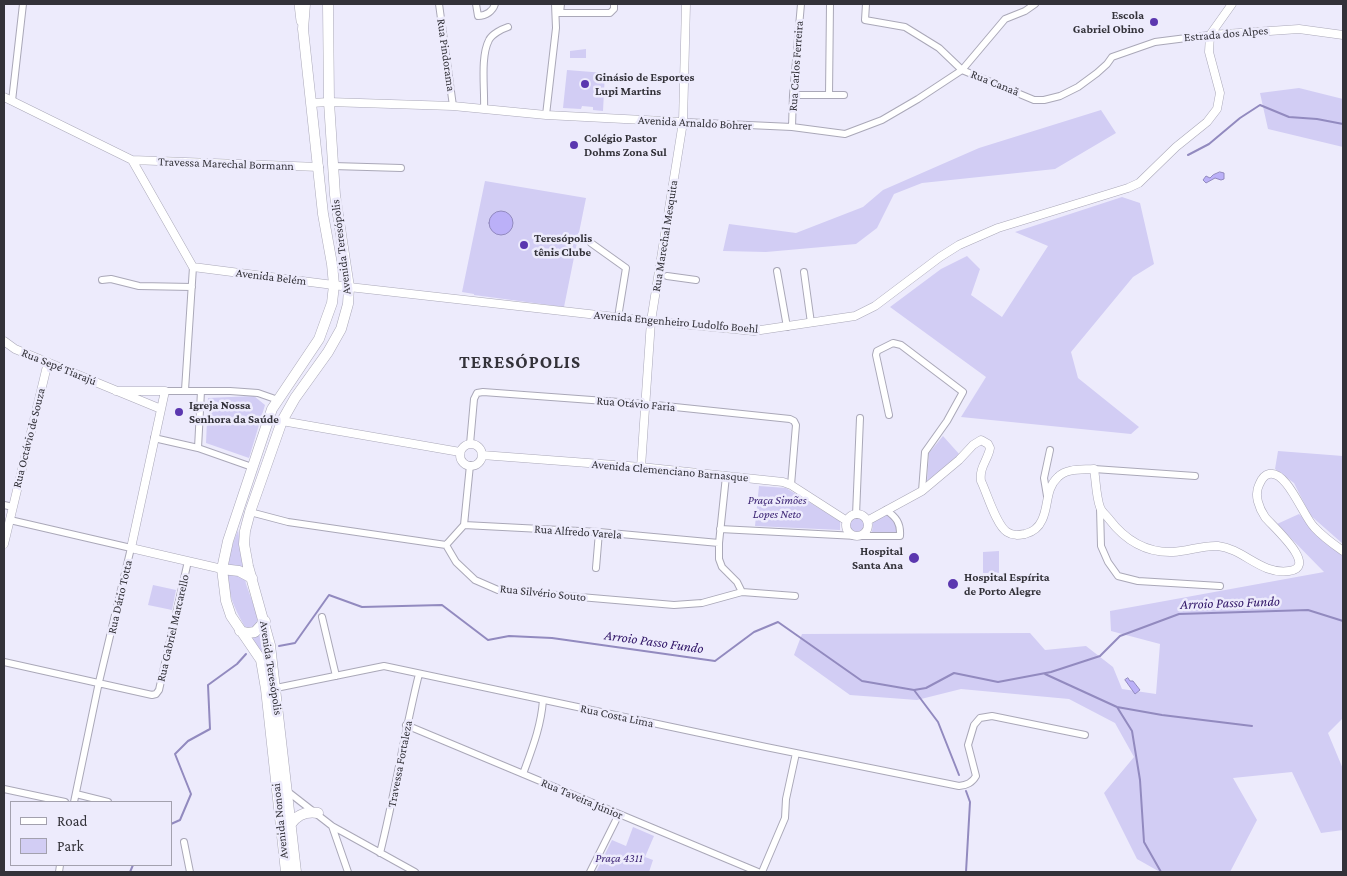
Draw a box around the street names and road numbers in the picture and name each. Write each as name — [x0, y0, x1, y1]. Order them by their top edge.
street label: Rua Pindorama — [434, 18, 458, 92]
street label: Rua Carlos Ferreira — [786, 20, 806, 112]
street label: Estrada dos Alpes — [1183, 23, 1269, 45]
street label: Rua Canaã — [969, 67, 1021, 99]
street label: Avenida Arnaldo Bohrer — [638, 113, 752, 133]
street label: Travessa Marechal Bormann — [158, 154, 294, 174]
street label: Rua Marechal Mesquita — [649, 179, 681, 293]
street label: Avenida Teresópolis — [328, 199, 354, 295]
street label: Avenida Belém — [235, 266, 307, 288]
street label: Avenida Engenheiro Ludolfo Boehl — [593, 308, 759, 336]
street label: Rua Sepé Tiarajú — [19, 345, 99, 389]
street label: Rua Octávio de Souza — [10, 387, 48, 489]
street label: Rua Otávio Faria — [596, 393, 676, 415]
street label: Avenida Clemenciano Barnasque — [591, 457, 749, 485]
street label: Rua Alfredo Varela — [534, 522, 622, 542]
street label: Rua Dário Totta — [105, 559, 135, 635]
street label: Rua Gabriel Marcarello — [154, 573, 192, 683]
street label: Rua Silvério Souto — [499, 581, 587, 605]
street label: Avenida Teresópolis — [256, 620, 286, 716]
street label: Rua Costa Lima — [579, 701, 655, 731]
street label: Travessa Fortaleza — [385, 719, 415, 809]
street label: Rua Taveira Júnior — [539, 775, 625, 823]
street label: Avenida Nonoai — [269, 783, 291, 859]

